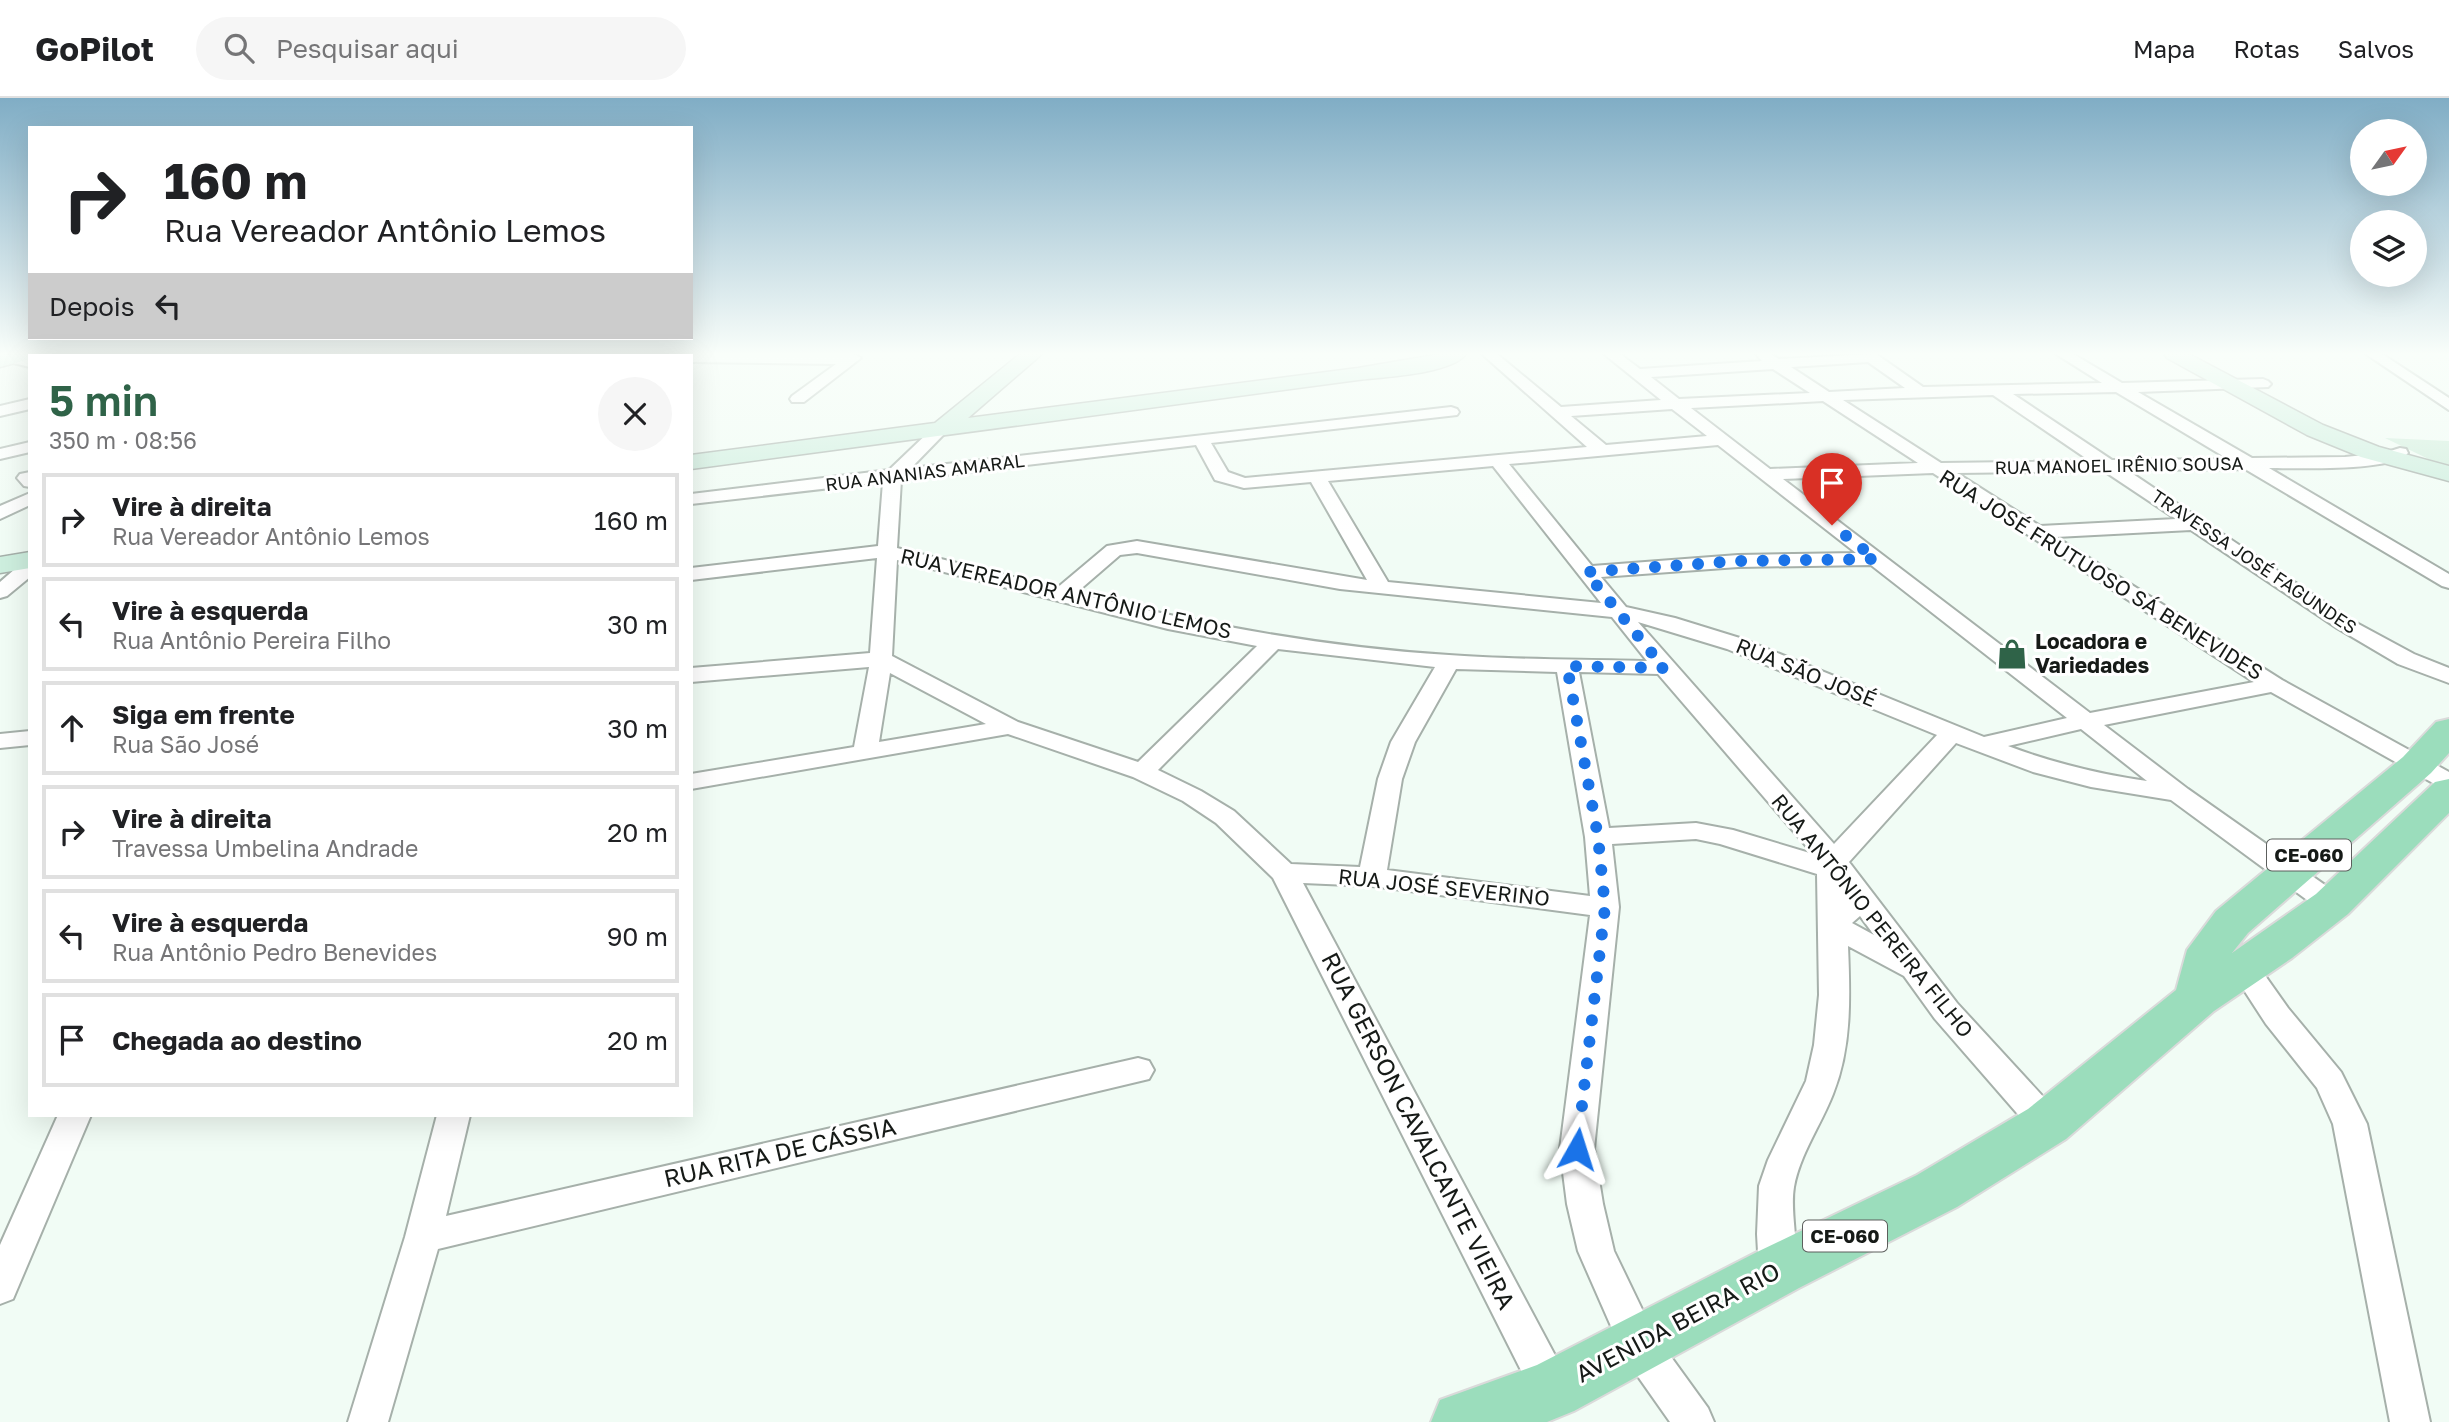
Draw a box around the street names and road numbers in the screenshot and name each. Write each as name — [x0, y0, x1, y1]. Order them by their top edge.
street label: RUA ANANIAS AMARAL — [824, 449, 1026, 495]
street label: RUA MANOEL IRÊNIO SOUSA — [1994, 452, 2244, 478]
street label: RUA JOSÉ FRUTUOSO SÁ BENEVIDES — [1935, 463, 2268, 685]
street label: TRAVESSA JOSÉ FAGUNDES — [2148, 484, 2361, 638]
street label: RUA VEREADOR ANTÔNIO LEMOS — [898, 542, 1234, 644]
street label: RUA SÃO JOSÉ — [1732, 632, 1880, 712]
street label: RUA ANTÔNIO PEREIRA FILHO — [1766, 788, 1979, 1042]
road number: CE-060 — [2267, 840, 2351, 870]
street label: RUA JOSÉ SEVERINO — [1337, 863, 1551, 911]
street label: RUA GERSON CAVALCANTE VIEIRA — [1316, 947, 1522, 1314]
street label: RUA RITA DE CÁSSIA — [661, 1111, 899, 1192]
road number: CE-060 — [1803, 1220, 1887, 1252]
street label: AVENIDA BEIRA RIO — [1570, 1256, 1784, 1388]

